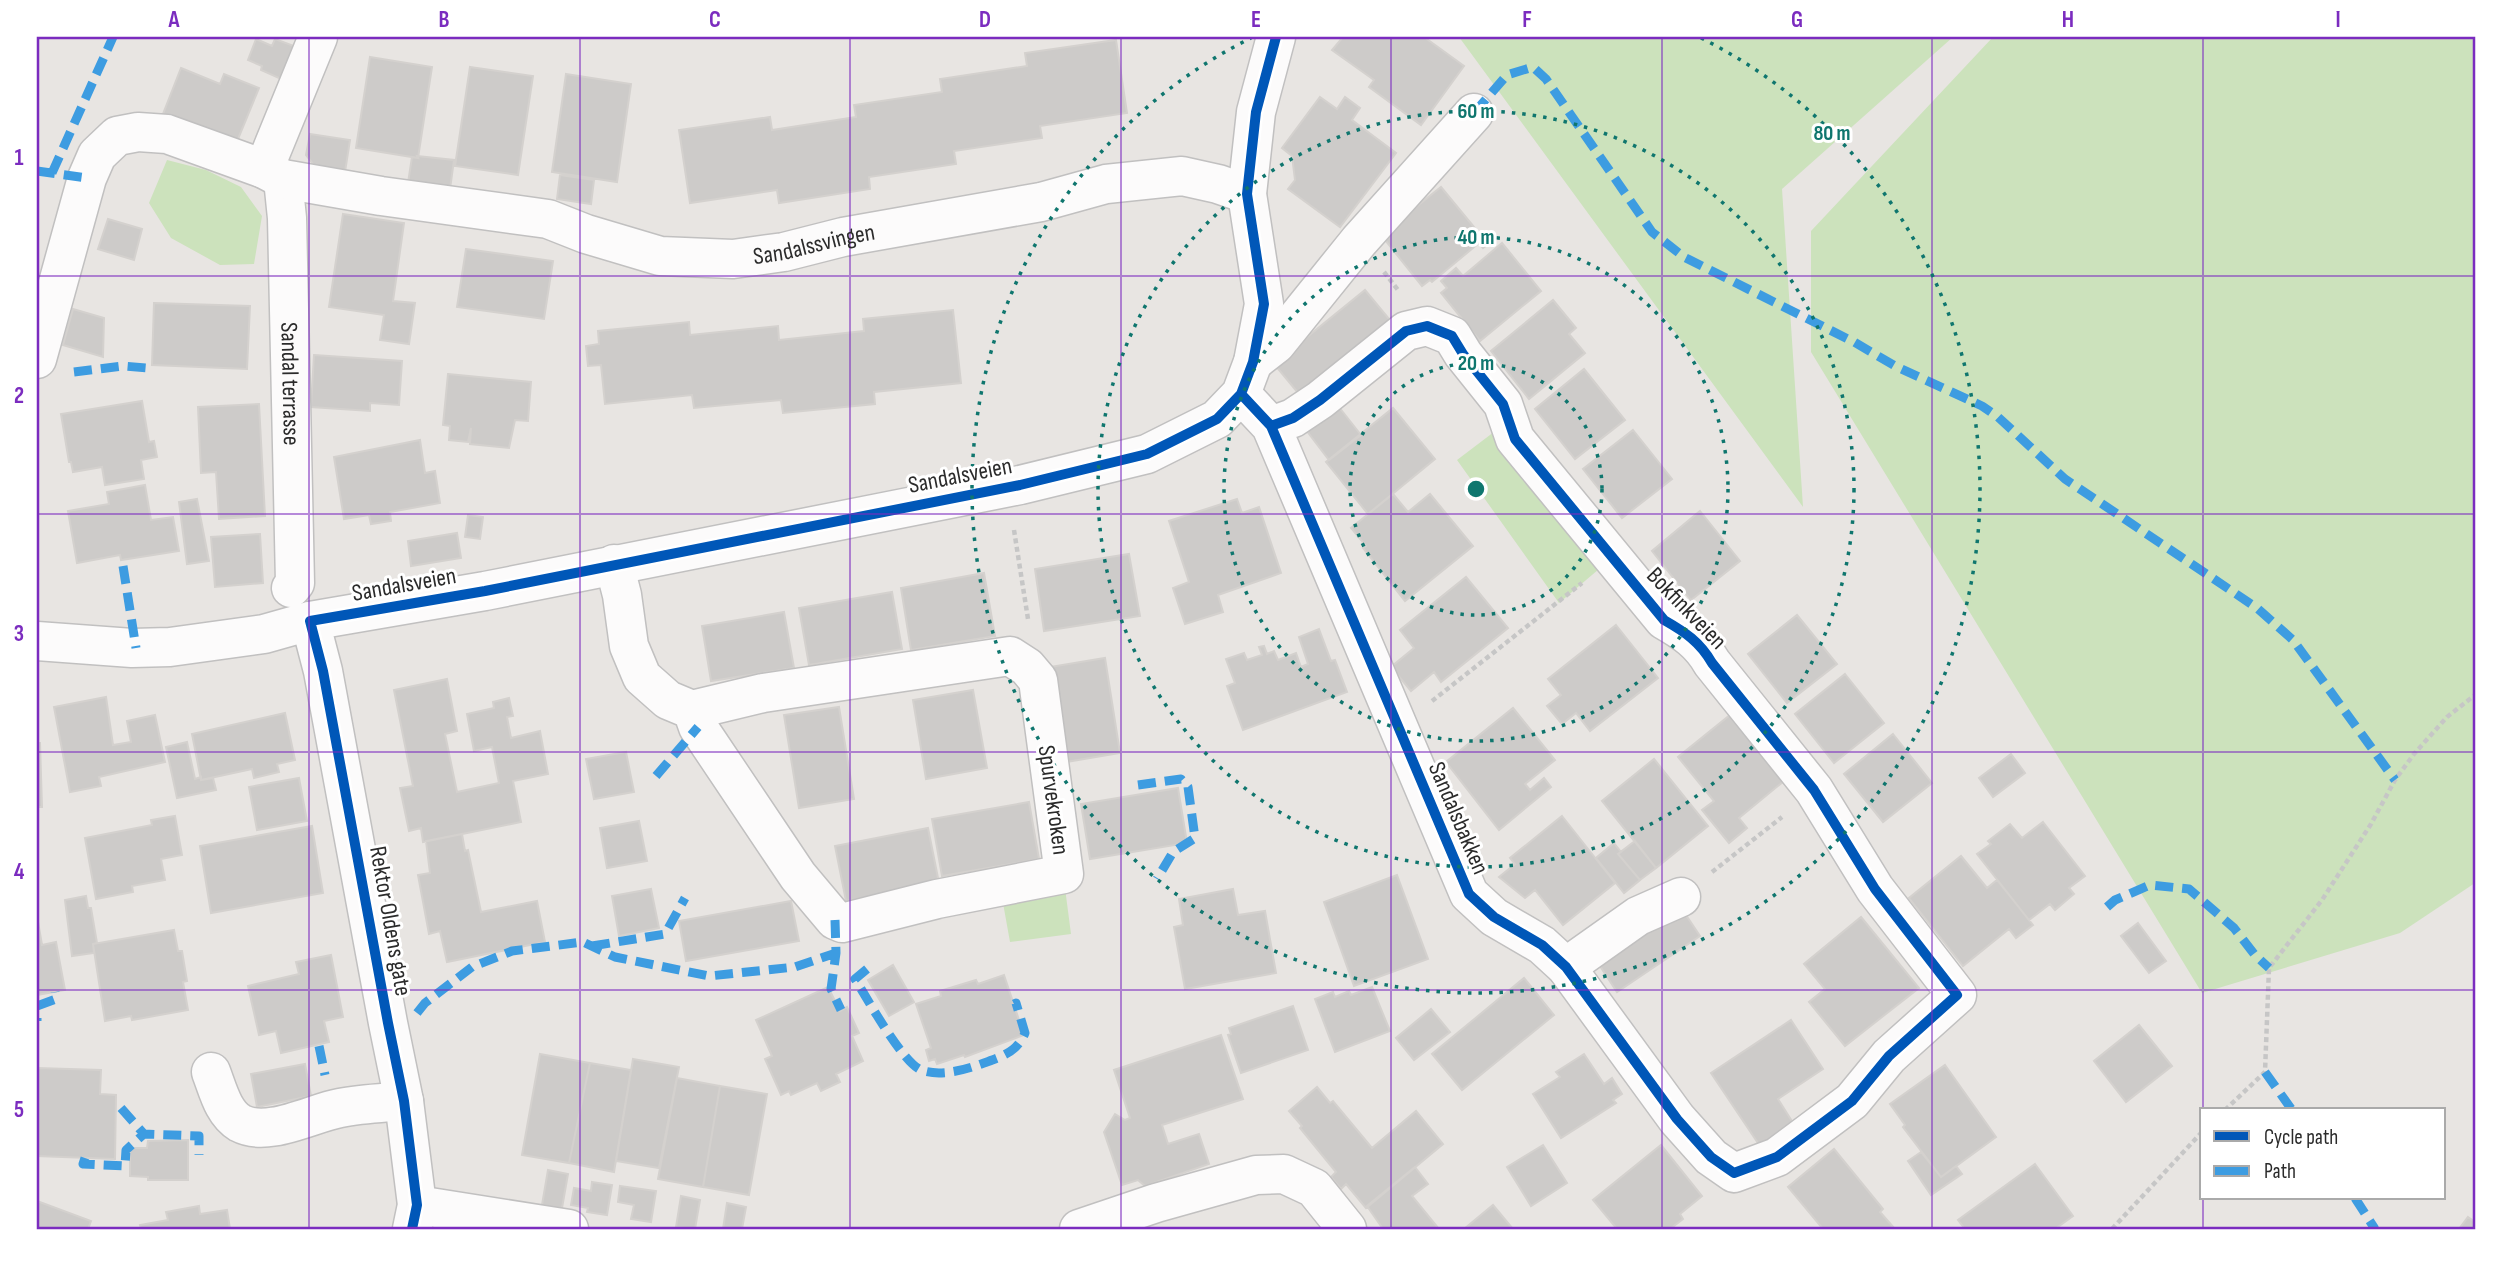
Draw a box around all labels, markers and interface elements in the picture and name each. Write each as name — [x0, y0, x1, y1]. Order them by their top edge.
text: A — [168, 6, 181, 34]
text: B — [439, 6, 450, 34]
text: C — [709, 6, 721, 34]
text: D — [979, 6, 991, 34]
text: E — [1251, 6, 1261, 34]
text: F — [1522, 6, 1532, 34]
text: G — [1791, 6, 1803, 34]
text: H — [2062, 6, 2074, 34]
text: I — [2335, 6, 2341, 34]
text: 60 m — [1457, 99, 1495, 124]
text: 80 m — [1813, 121, 1851, 146]
text: 1 — [14, 144, 24, 172]
street label: Sandalssvingen — [751, 218, 877, 271]
text: 40 m — [1458, 225, 1494, 250]
street label: Sandal terrasse — [274, 322, 306, 446]
text: 20 m — [1458, 351, 1494, 376]
text: 2 — [14, 382, 24, 410]
street label: Sandalsveien — [906, 451, 1014, 500]
centre of rings — [1464, 477, 1488, 501]
street label: Sandalsveien — [350, 561, 458, 608]
street label: Bokfinkveien — [1640, 561, 1733, 655]
text: 3 — [14, 620, 24, 648]
street label: Spurvekroken — [1031, 743, 1076, 857]
street label: Sandalsbakken — [1422, 758, 1495, 879]
street label: Rektor Oldens gate — [363, 844, 418, 998]
text: 4 — [14, 858, 25, 886]
text: 5 — [14, 1096, 24, 1124]
legend — [2200, 1108, 2446, 1200]
text: Cycle path — [2264, 1125, 2338, 1150]
text: Path — [2264, 1159, 2296, 1184]

